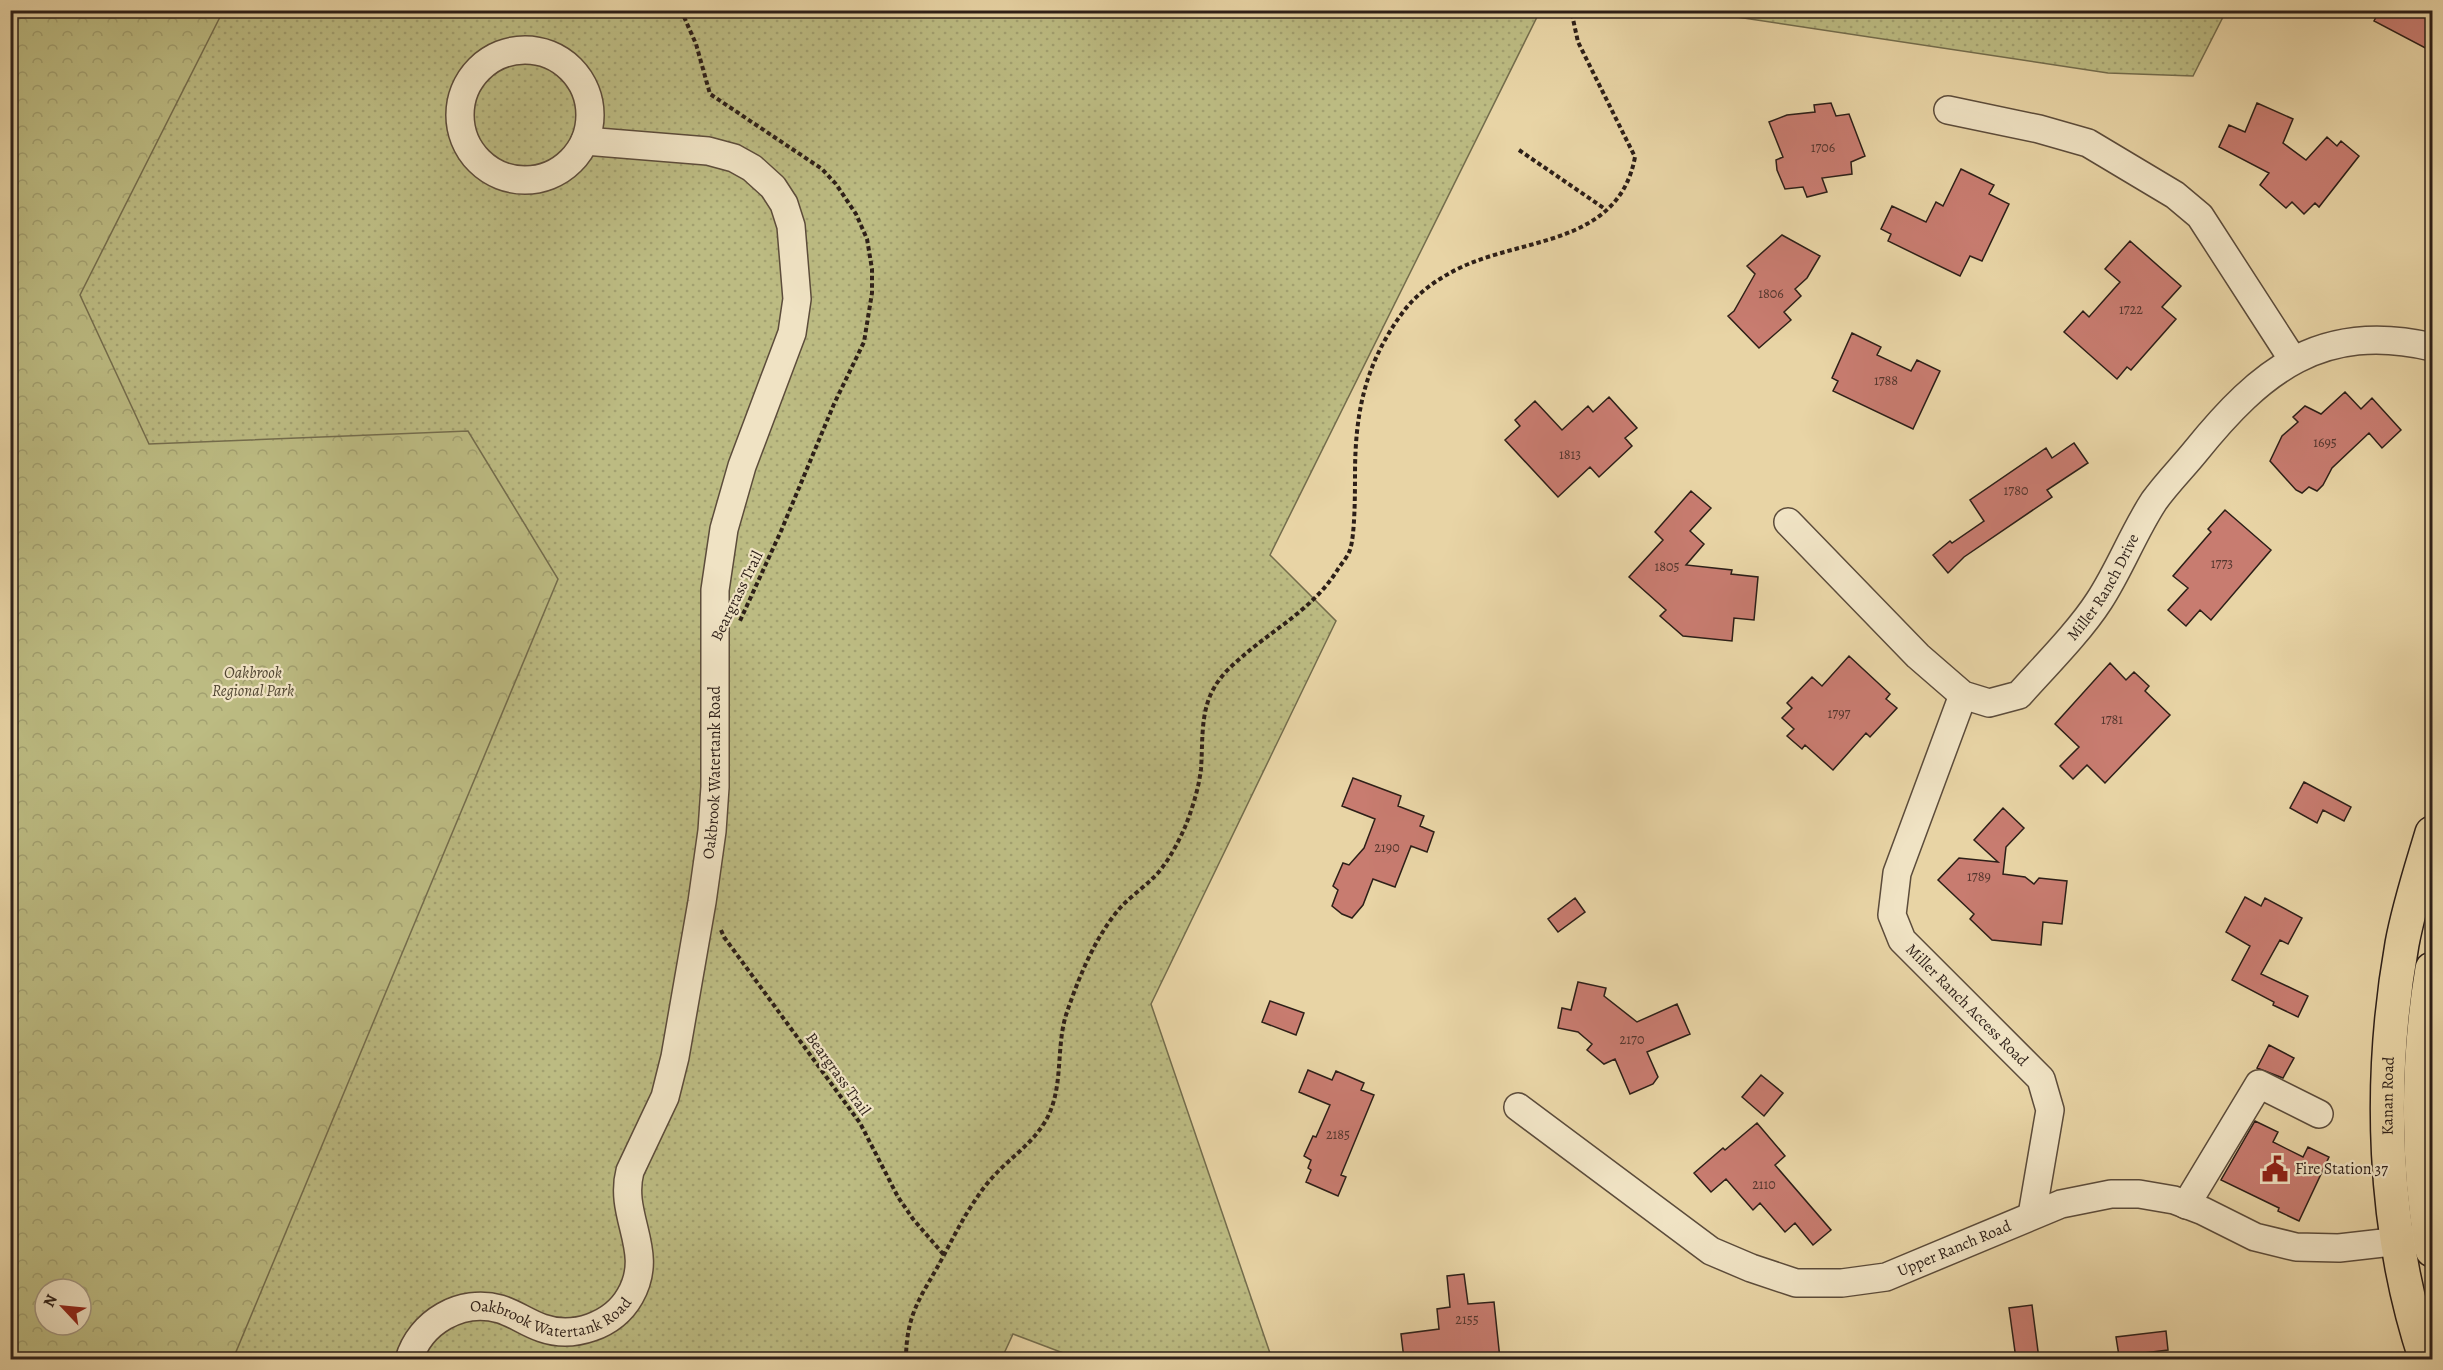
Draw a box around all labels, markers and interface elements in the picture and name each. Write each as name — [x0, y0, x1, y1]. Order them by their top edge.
house number: 1706 — [1811, 138, 1835, 157]
house number: 1806 — [1758, 284, 1784, 303]
house number: 1722 — [2119, 300, 2143, 319]
house number: 1788 — [1874, 371, 1898, 390]
house number: 1695 — [2313, 433, 2337, 452]
house number: 1813 — [1559, 445, 1581, 464]
house number: 1780 — [2004, 481, 2028, 500]
street label: Miller Ranch Drive — [2062, 530, 2144, 645]
street label: Beargrass Trail — [706, 547, 768, 645]
house number: 1773 — [2211, 554, 2233, 573]
house number: 1805 — [1654, 557, 1680, 576]
park label: Oakbrook Regional Park — [212, 662, 294, 702]
street label: Oakbrook Watertank Road — [697, 686, 726, 861]
house number: 1797 — [1828, 704, 1851, 723]
house number: 1781 — [2101, 710, 2123, 729]
house number: 2190 — [1374, 838, 1400, 857]
house number: 1789 — [1967, 867, 1991, 886]
street label: Miller Ranch Access Road — [1901, 939, 2033, 1071]
street label: Beargrass Trail — [800, 1028, 876, 1120]
house number: 2170 — [1620, 1030, 1644, 1049]
street label: Kanan Road — [2376, 1056, 2400, 1136]
house number: 2185 — [1326, 1125, 1350, 1144]
public building icon: Fire Station 37 — [2260, 1154, 2290, 1184]
place label: Fire Station 37 — [2295, 1158, 2388, 1180]
house number: 2110 — [1752, 1175, 1776, 1194]
street label: Upper Ranch Road — [1894, 1215, 2015, 1282]
north arrow — [33, 1277, 93, 1337]
text: N — [38, 1290, 63, 1311]
street label: Oakbrook Watertank Road — [469, 1292, 637, 1343]
house number: 2155 — [1455, 1310, 1479, 1329]

